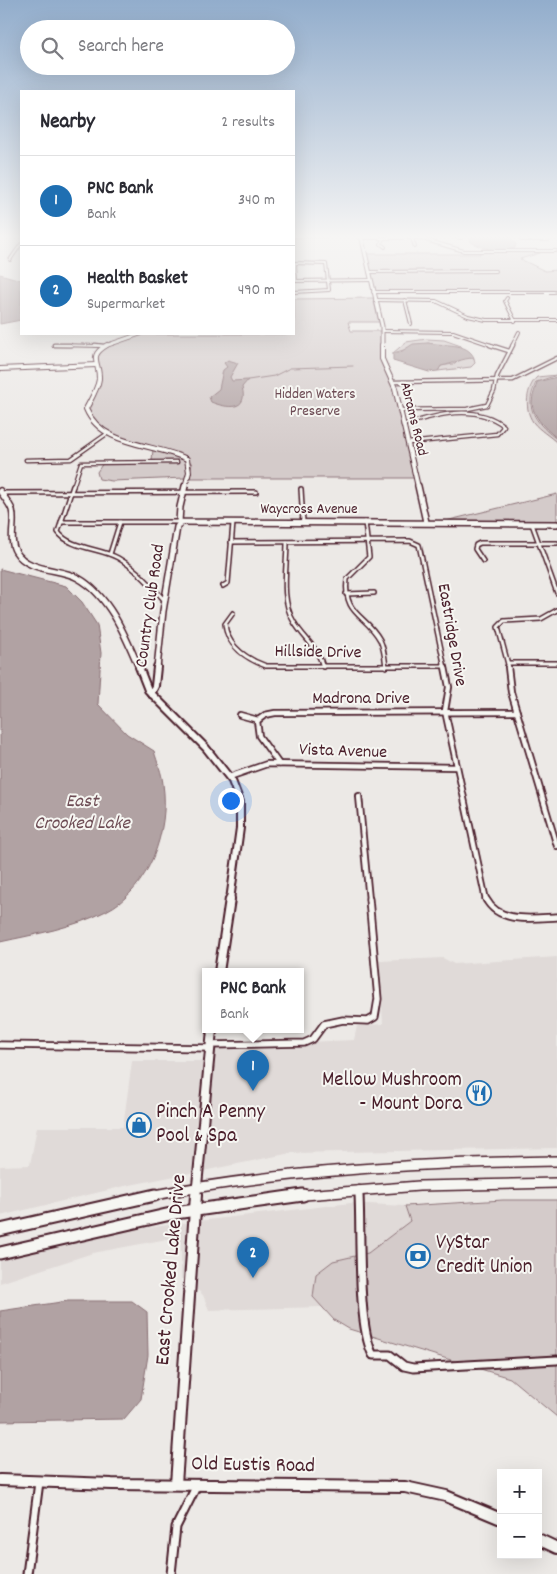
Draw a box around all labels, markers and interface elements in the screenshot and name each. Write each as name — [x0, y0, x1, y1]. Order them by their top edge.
search box — [20, 20, 295, 75]
icon: search — [38, 34, 66, 62]
text: Search here — [78, 34, 164, 61]
text: Nearby — [40, 108, 95, 138]
text: 2 results — [221, 111, 275, 134]
text: PNC Bank — [87, 176, 153, 203]
text: 1 — [54, 189, 58, 212]
text: 340 m — [238, 189, 275, 212]
text: Bank — [87, 203, 116, 226]
text: Health Basket — [87, 266, 188, 293]
text: 2 — [53, 279, 60, 302]
text: 490 m — [238, 279, 275, 302]
text: Supermarket — [87, 293, 165, 316]
street label: Abrams Road — [393, 380, 433, 458]
park label: Hidden Waters Preserve — [274, 384, 356, 423]
street label: Waycross Avenue — [260, 499, 358, 521]
street label: Country Club Road — [130, 543, 172, 669]
street label: Eastridge Drive — [430, 582, 472, 688]
street label: Hillside Drive — [274, 640, 362, 666]
street label: Madrona Drive — [312, 687, 410, 712]
street label: Vista Avenue — [299, 738, 387, 766]
your location — [218, 788, 244, 814]
water label: East Crooked Lake — [34, 789, 131, 838]
popup — [202, 968, 304, 1033]
text: PNC Bank — [220, 976, 286, 1003]
text: Bank — [220, 1003, 249, 1026]
pin: 1 — [237, 1050, 269, 1091]
place label: Mellow Mushroom - Mount Dora — [322, 1066, 463, 1120]
restaurant icon: Mellow Mushroom - Mount Dora — [466, 1080, 492, 1106]
place label: Pinch A Penny Pool & Spa — [156, 1098, 265, 1152]
shop icon: Pinch A Penny Pool & Spa — [126, 1112, 152, 1138]
street label: East Crooked Lake Drive — [149, 1173, 195, 1367]
place label: VyStar Credit Union — [436, 1229, 532, 1283]
pin: 2 — [237, 1237, 269, 1278]
bank icon: VyStar Credit Union — [405, 1243, 431, 1269]
street label: Old Eustis Road — [191, 1450, 315, 1482]
map controls — [497, 1469, 542, 1559]
button: + — [497, 1469, 542, 1514]
button: − — [497, 1514, 542, 1559]

